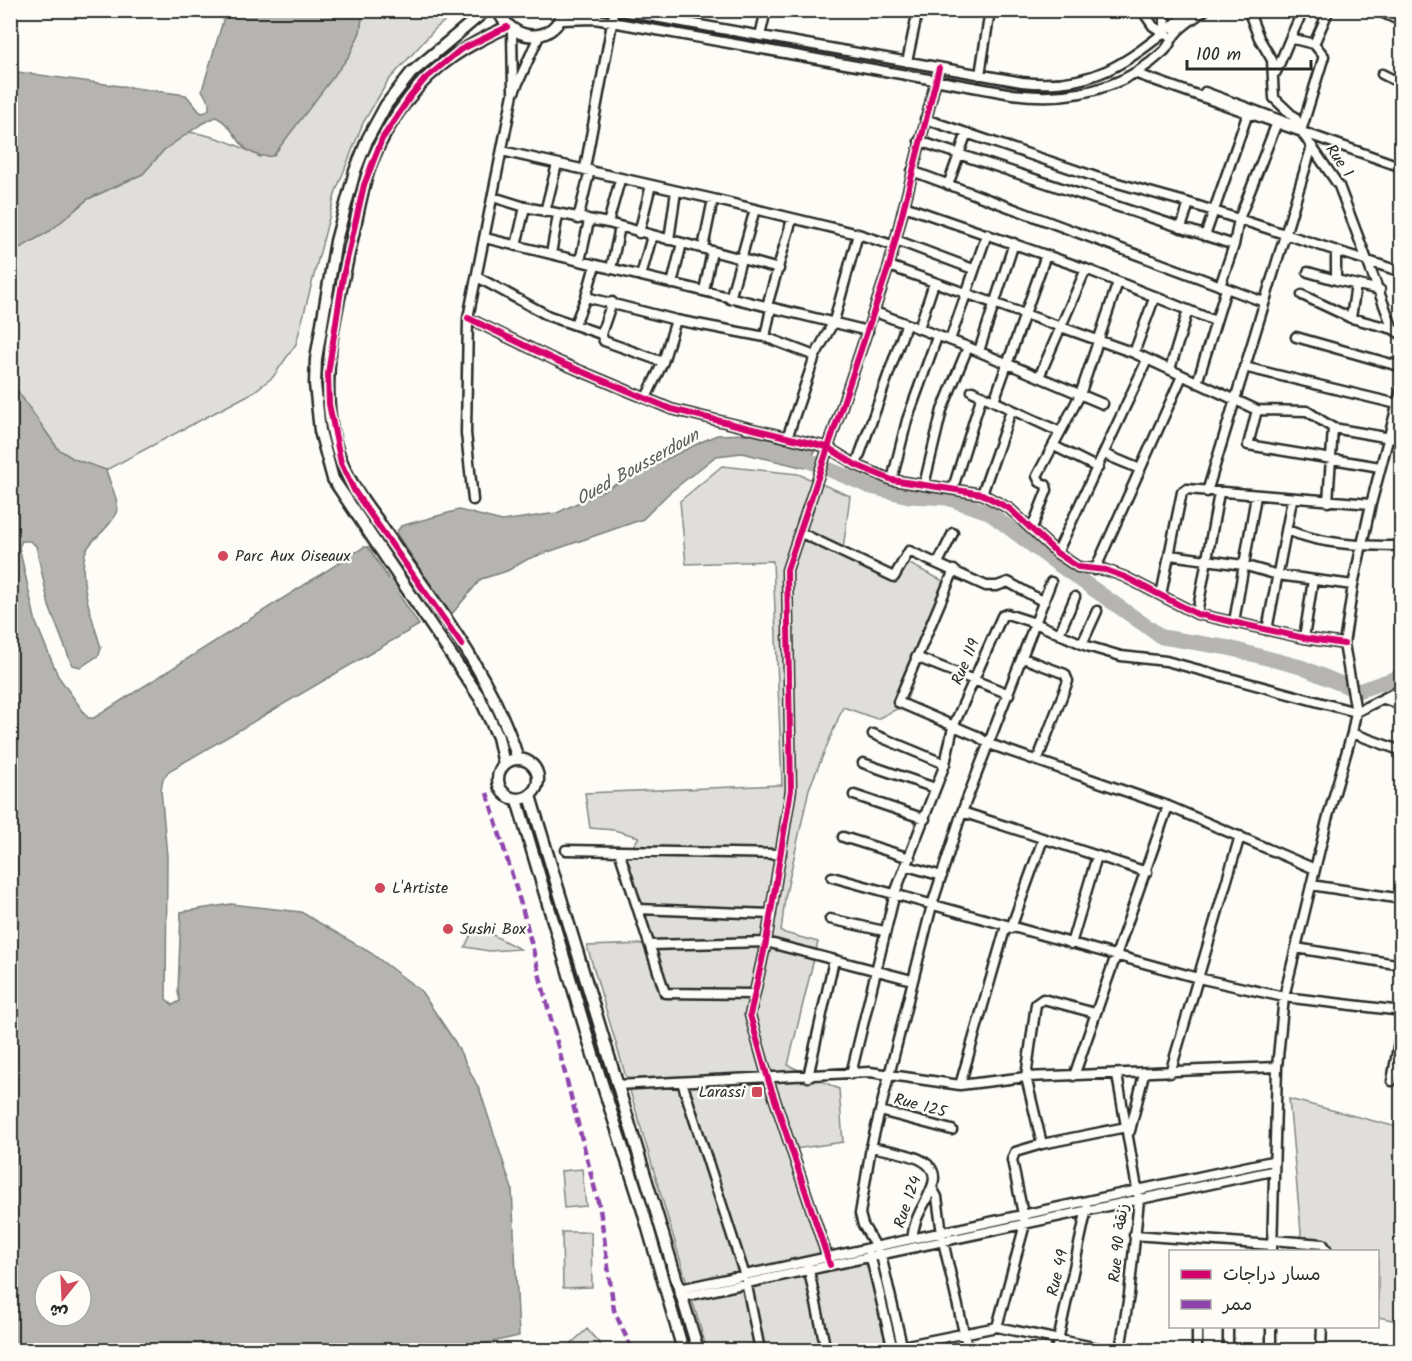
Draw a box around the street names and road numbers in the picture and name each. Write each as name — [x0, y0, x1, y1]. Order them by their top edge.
street label: Rue 1 — [1319, 139, 1359, 183]
street label: Rue 119 — [945, 635, 987, 689]
street label: Rue 125 — [891, 1087, 950, 1125]
street label: Rue 124 — [887, 1172, 929, 1232]
street label: Rue 90 زنقة — [1102, 1202, 1136, 1284]
street label: Rue 49 — [1041, 1247, 1076, 1299]

